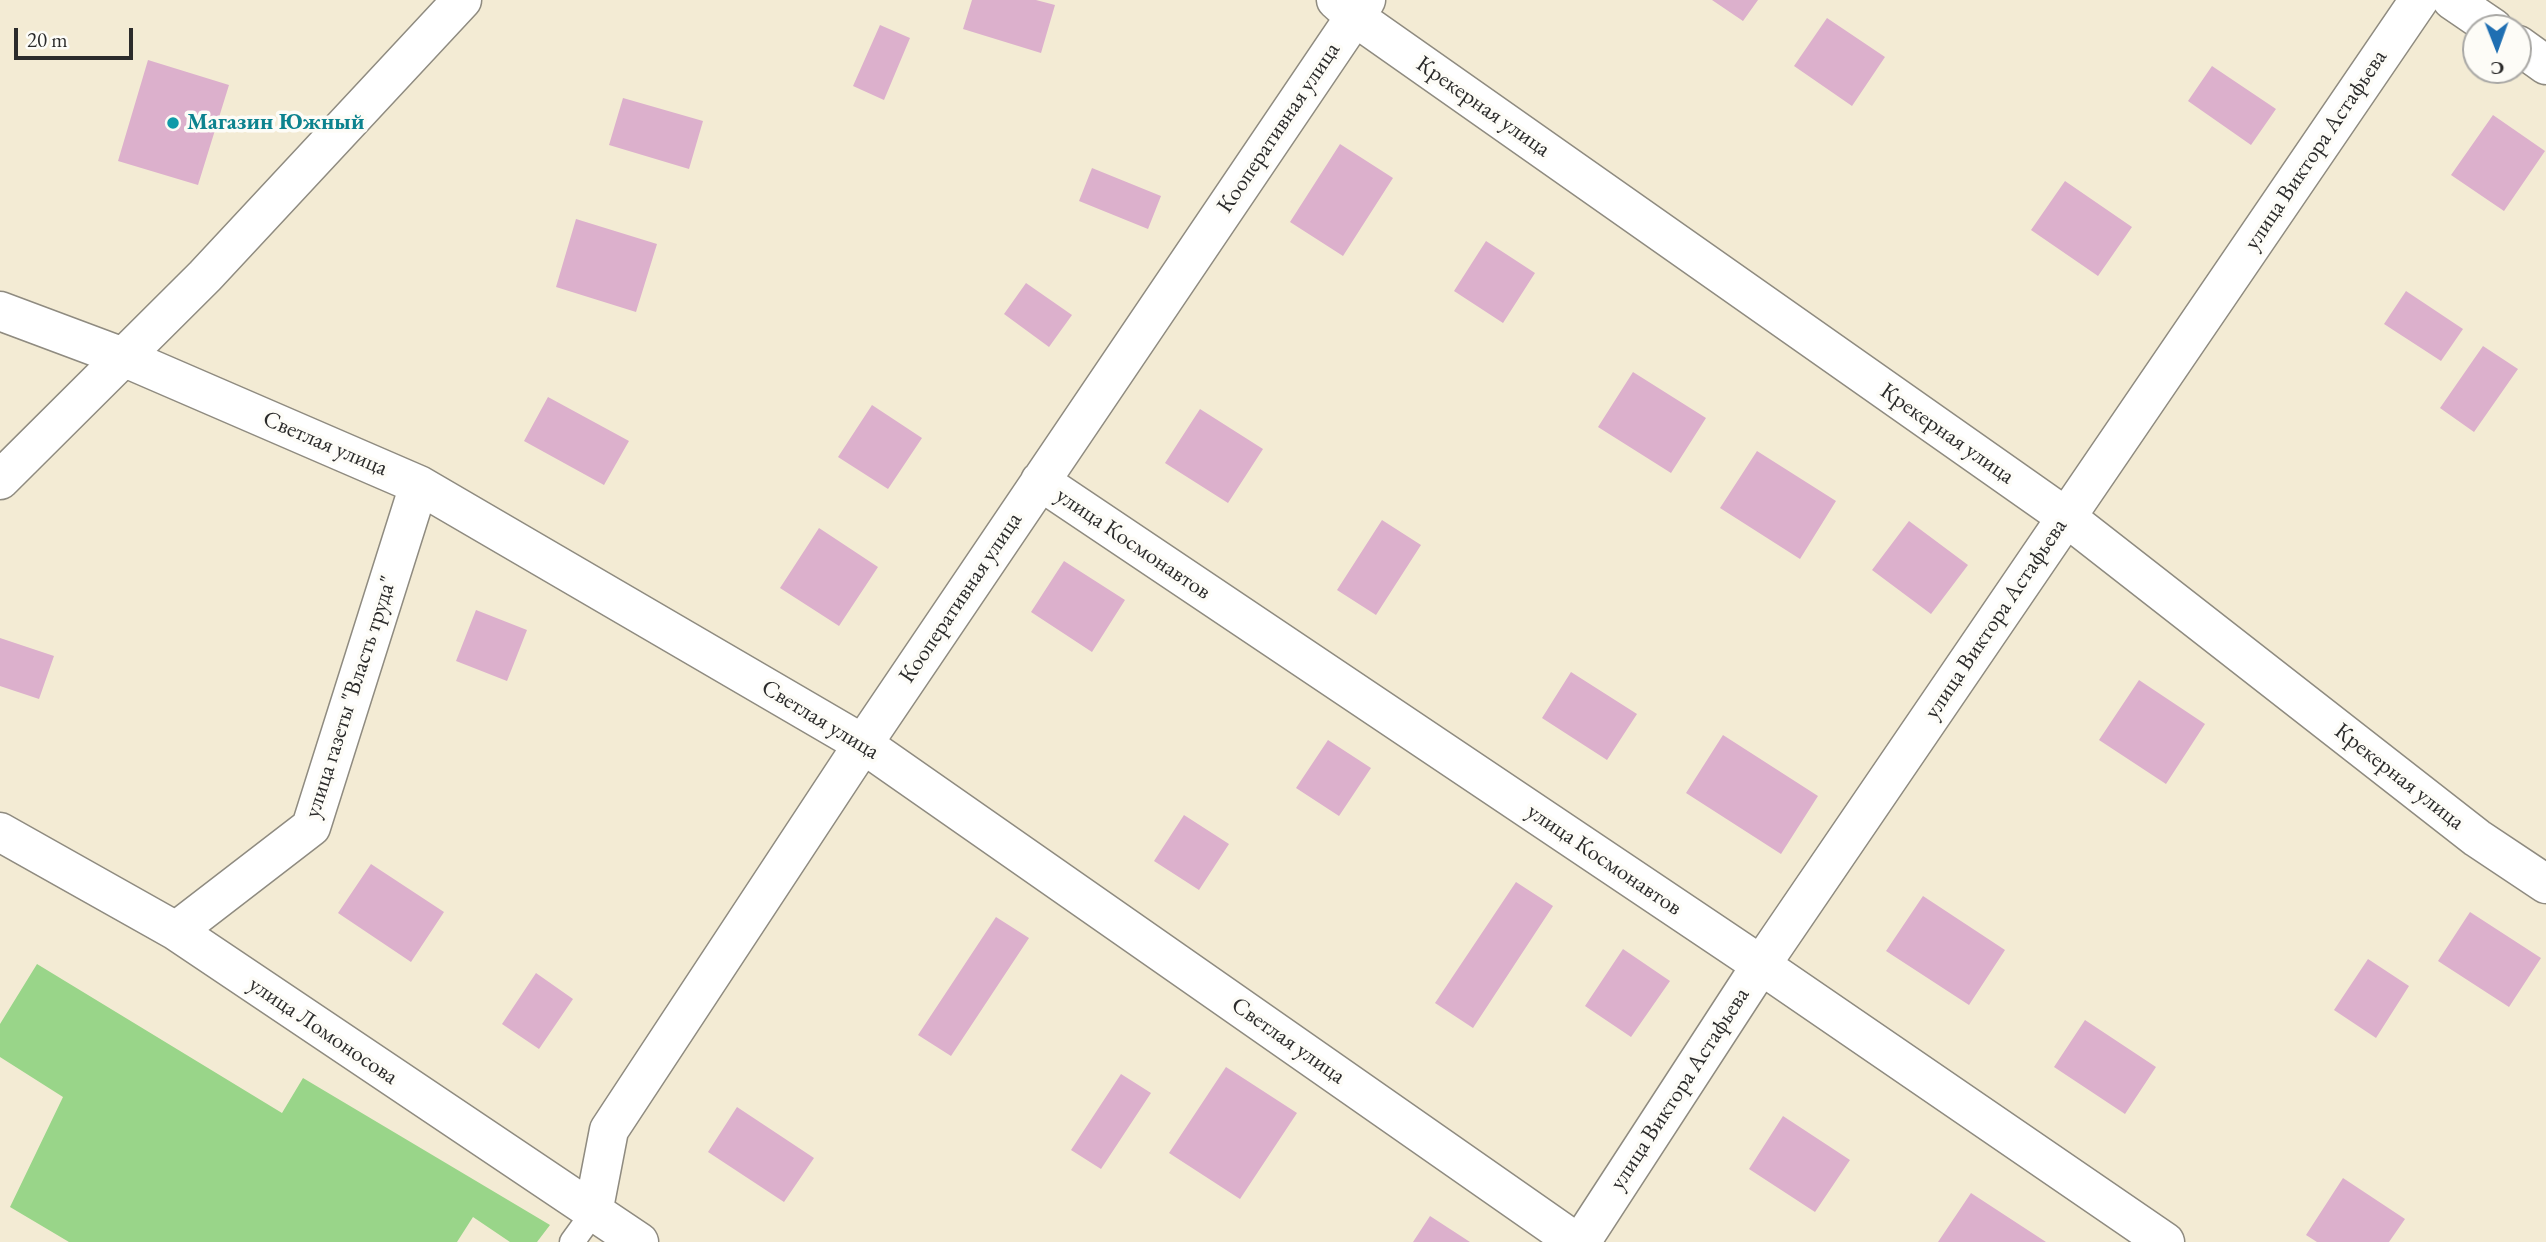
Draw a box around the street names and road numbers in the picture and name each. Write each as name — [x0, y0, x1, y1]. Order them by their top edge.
street label: Кооперативная улица — [1212, 37, 1346, 219]
street label: улица Виктора Астафьева — [2239, 45, 2393, 255]
street label: Крекерная улица — [1411, 51, 1555, 163]
street label: Крекерная улица — [1875, 378, 2019, 490]
street label: Светлая улица — [259, 405, 391, 483]
street label: улица Космонавтов — [1050, 482, 1216, 606]
street label: Кооперативная улица — [894, 507, 1028, 689]
street label: улица Виктора Астафьева — [1919, 514, 2073, 724]
street label: улица газеты "Власть труда" — [299, 573, 403, 821]
street label: Светлая улица — [756, 674, 884, 766]
street label: Крекерная улица — [2329, 718, 2469, 836]
street label: улица Космонавтов — [1521, 798, 1687, 922]
street label: улица Ломоносова — [243, 971, 403, 1091]
street label: улица Виктора Астафьева — [1604, 983, 1756, 1195]
street label: Светлая улица — [1226, 992, 1350, 1090]

